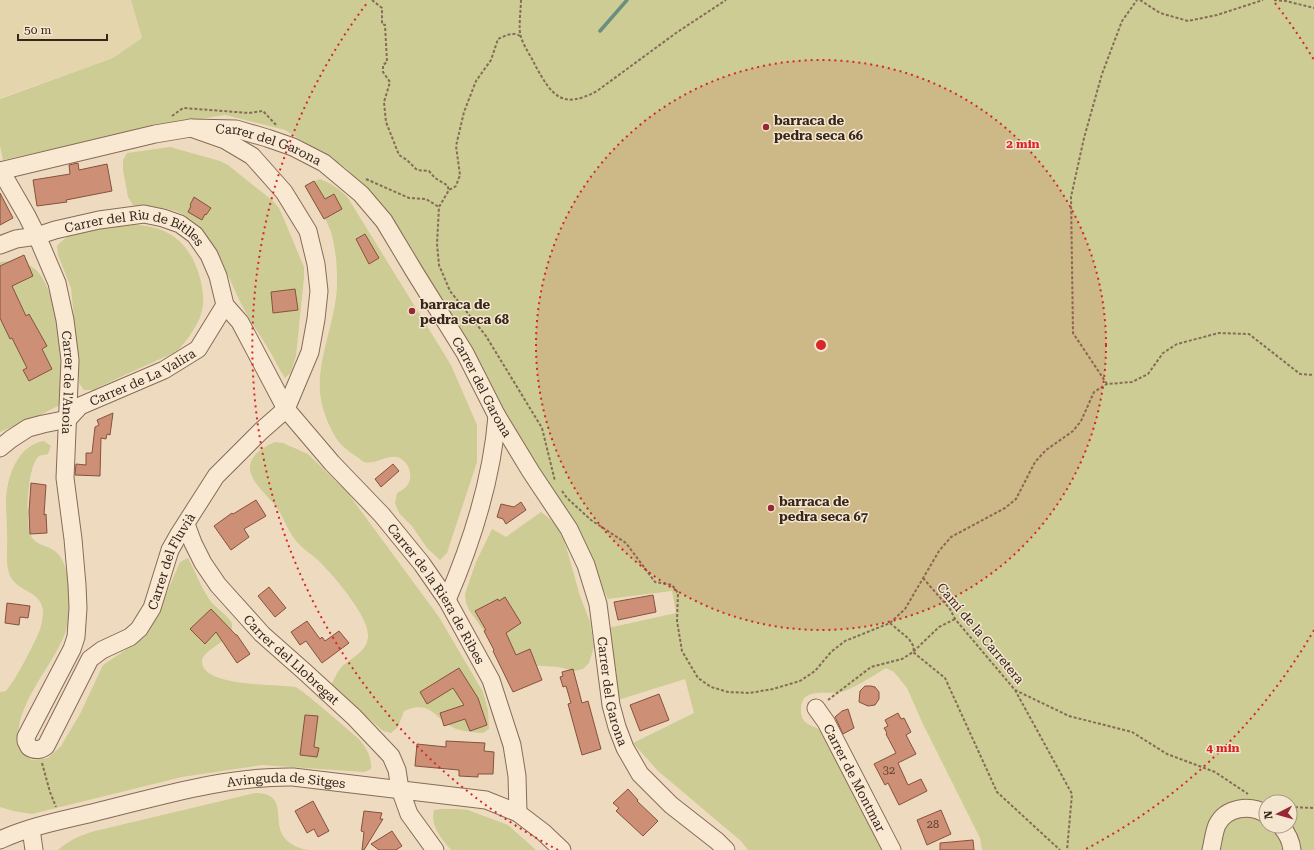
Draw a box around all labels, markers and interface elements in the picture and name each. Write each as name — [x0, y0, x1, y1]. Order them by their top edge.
scale bar — [18, 16, 107, 42]
text: 50 m — [24, 23, 51, 37]
place label: barraca de pedra seca 66 — [774, 113, 863, 143]
street label: Carrer del Garona — [215, 122, 324, 168]
marker: barraca de pedra seca 66 — [761, 122, 771, 132]
text: 2 min — [1006, 137, 1040, 151]
street label: Carrer del Riu de Bitlles — [63, 207, 207, 249]
place label: barraca de pedra seca 68 — [420, 297, 510, 327]
marker: barraca de pedra seca 68 — [407, 306, 417, 316]
street label: Carrer de l'Anoia — [58, 330, 77, 435]
street label: Carrer del Garona — [449, 334, 515, 440]
centre of rings — [814, 338, 828, 352]
street label: Carrer de La Valira — [87, 345, 198, 409]
place label: barraca de pedra seca 67 — [779, 494, 868, 524]
marker: barraca de pedra seca 67 — [766, 503, 776, 513]
street label: Carrer del Fluvià — [145, 510, 198, 612]
street label: Carrer de la Riera de Ribes — [384, 521, 488, 667]
street label: Camí de la Carretera — [934, 580, 1027, 687]
street label: Carrer del Llobregat — [240, 612, 342, 708]
street label: Carrer del Garona — [594, 636, 631, 748]
street label: Carrer de Montmar — [820, 722, 889, 835]
text: 4 min — [1206, 741, 1240, 755]
house number: 32 — [883, 764, 895, 777]
street label: Avinguda de Sitges — [226, 770, 346, 791]
north arrow — [1258, 794, 1298, 834]
text: N — [1262, 810, 1275, 820]
house number: 28 — [927, 818, 939, 831]

